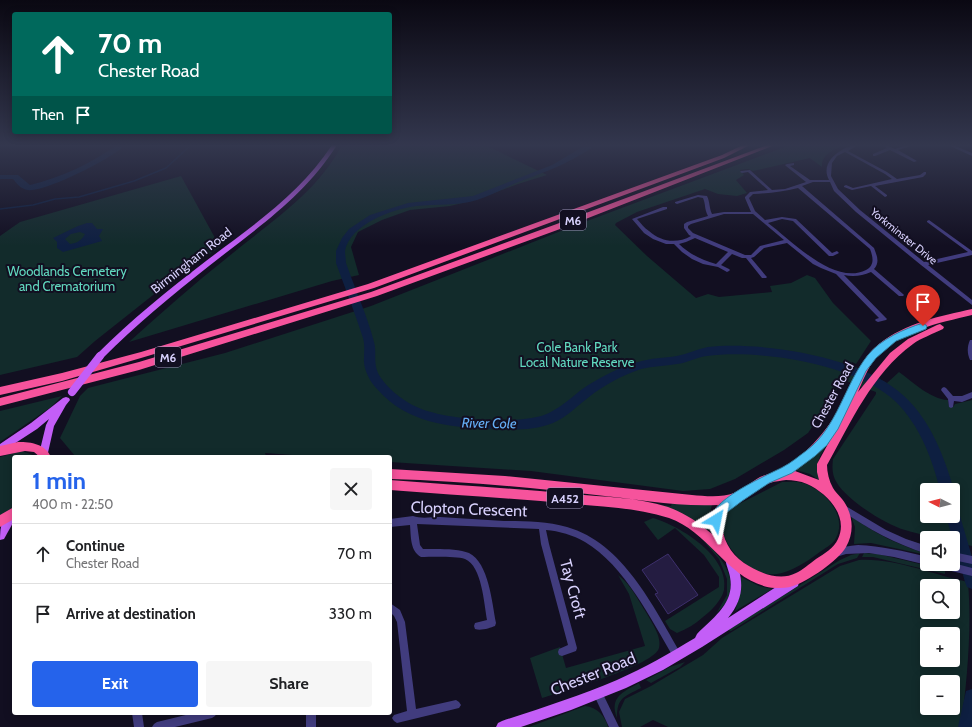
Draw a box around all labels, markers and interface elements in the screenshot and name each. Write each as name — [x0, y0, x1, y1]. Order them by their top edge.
text: 70 m — [98, 26, 162, 60]
icon: ahead — [32, 28, 84, 80]
text: Chester Road — [98, 60, 200, 82]
icon: arrive — [72, 104, 94, 126]
text: Then — [32, 106, 64, 124]
street label: Yorkminster Drive — [867, 204, 941, 268]
road number: M6 — [560, 210, 586, 230]
street label: Birmingham Road — [147, 223, 235, 297]
park label: Woodlands Cemetery and Crematorium — [7, 263, 127, 294]
pin — [906, 285, 940, 326]
icon: arrive — [912, 291, 934, 313]
park label: Cole Bank Park Local Nature Reserve — [520, 339, 635, 370]
road number: M6 — [155, 347, 181, 367]
street label: Chester Road — [807, 359, 857, 431]
water label: River Cole — [461, 414, 517, 432]
text: 1 min — [32, 466, 86, 495]
button: close — [330, 468, 372, 510]
north arrow — [920, 483, 960, 523]
map controls — [920, 483, 960, 715]
road number: A452 — [547, 488, 583, 508]
text: 400 m · 22:50 — [32, 496, 113, 512]
street label: Clopton Crescent — [410, 497, 528, 521]
position arrow — [695, 499, 737, 541]
button: sound — [920, 531, 960, 571]
text: Continue — [66, 537, 125, 555]
icon: ahead — [32, 543, 54, 565]
text: 70 m — [338, 545, 372, 563]
text: Chester Road — [66, 555, 139, 571]
street label: Tay Croft — [556, 557, 590, 621]
button: search — [920, 579, 960, 619]
icon: arrive — [32, 603, 54, 625]
text: Arrive at destination — [66, 605, 196, 623]
text: 330 m — [329, 605, 372, 623]
button: + — [920, 627, 960, 667]
street label: Chester Road — [548, 648, 638, 700]
button: Exit — [32, 661, 198, 707]
button: Share — [206, 661, 372, 707]
button: − — [920, 675, 960, 715]

